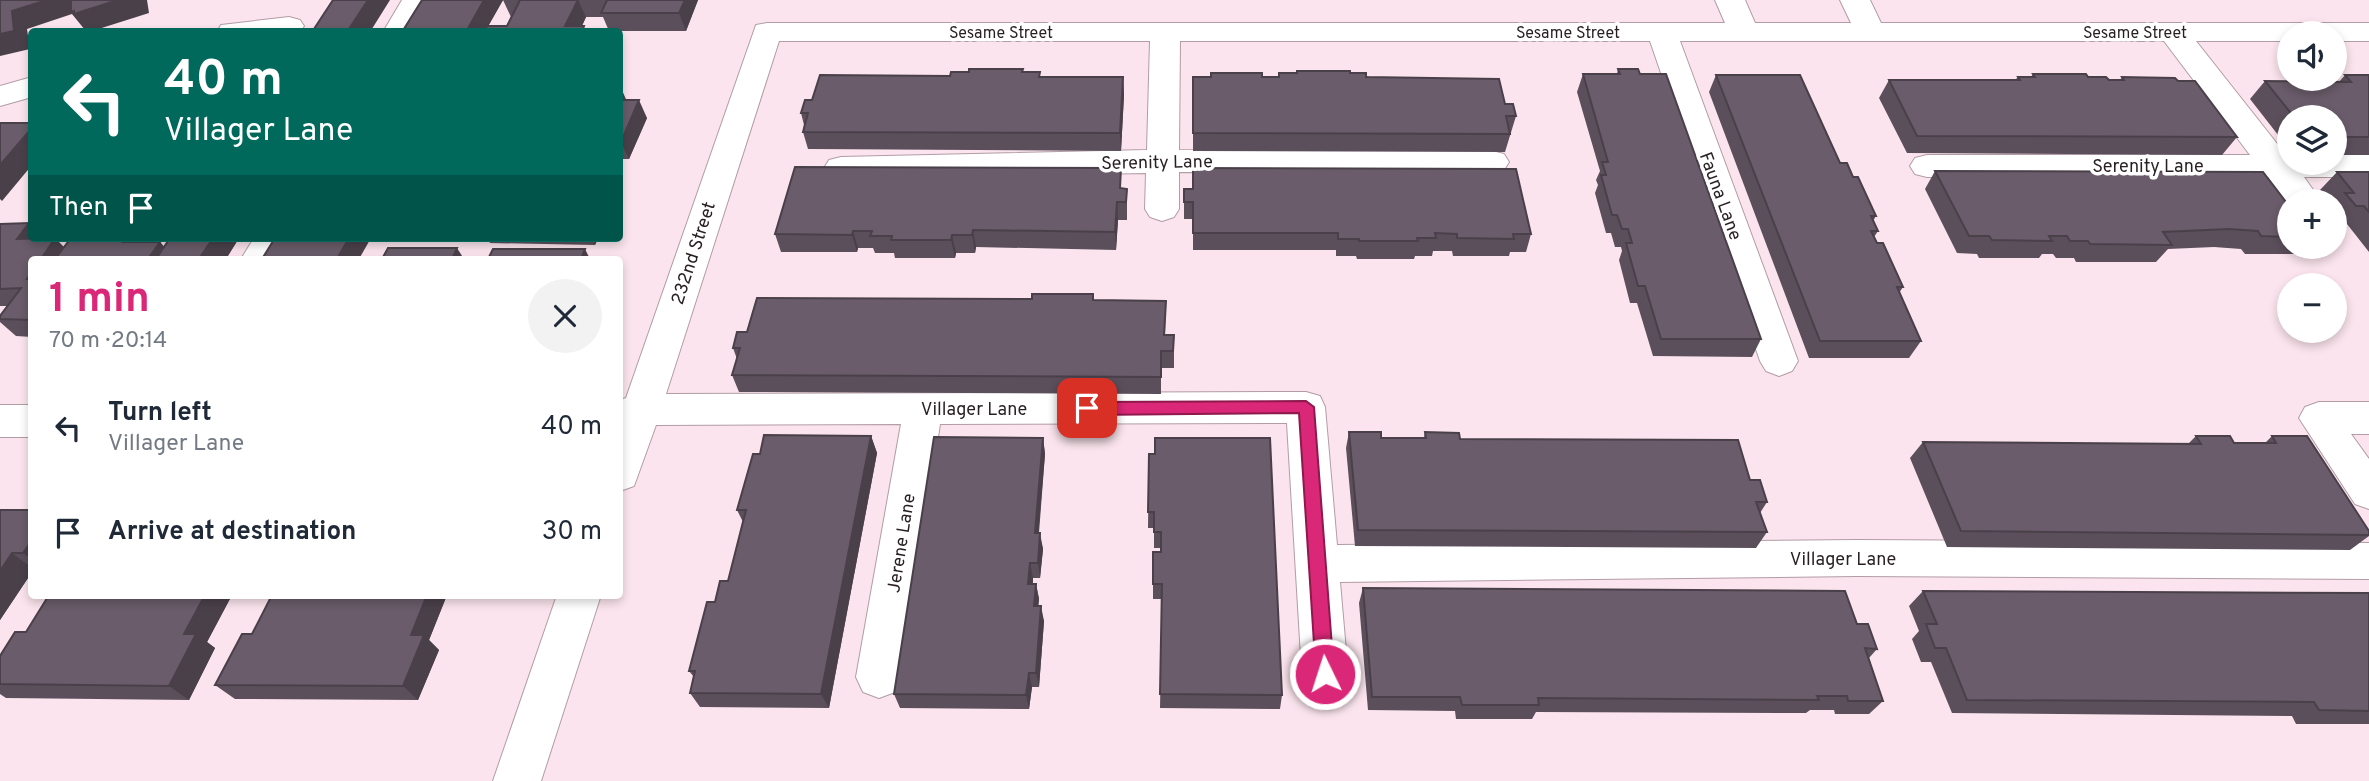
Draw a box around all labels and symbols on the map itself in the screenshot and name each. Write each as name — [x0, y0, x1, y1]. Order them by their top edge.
street label: Sesame Street — [949, 24, 1053, 44]
street label: Sesame Street — [1516, 24, 1620, 44]
street label: Sesame Street — [2083, 24, 2187, 44]
street label: Fauna Lane — [1693, 149, 1746, 244]
street label: Serenity Lane — [1101, 151, 1213, 176]
street label: Serenity Lane — [2092, 156, 2204, 179]
street label: 232nd Street — [667, 199, 722, 308]
pin — [1057, 378, 1117, 438]
street label: Villager Lane — [921, 399, 1027, 422]
street label: Jerene Lane — [883, 492, 922, 595]
street label: Villager Lane — [1790, 549, 1896, 572]
position arrow — [1288, 637, 1362, 711]

